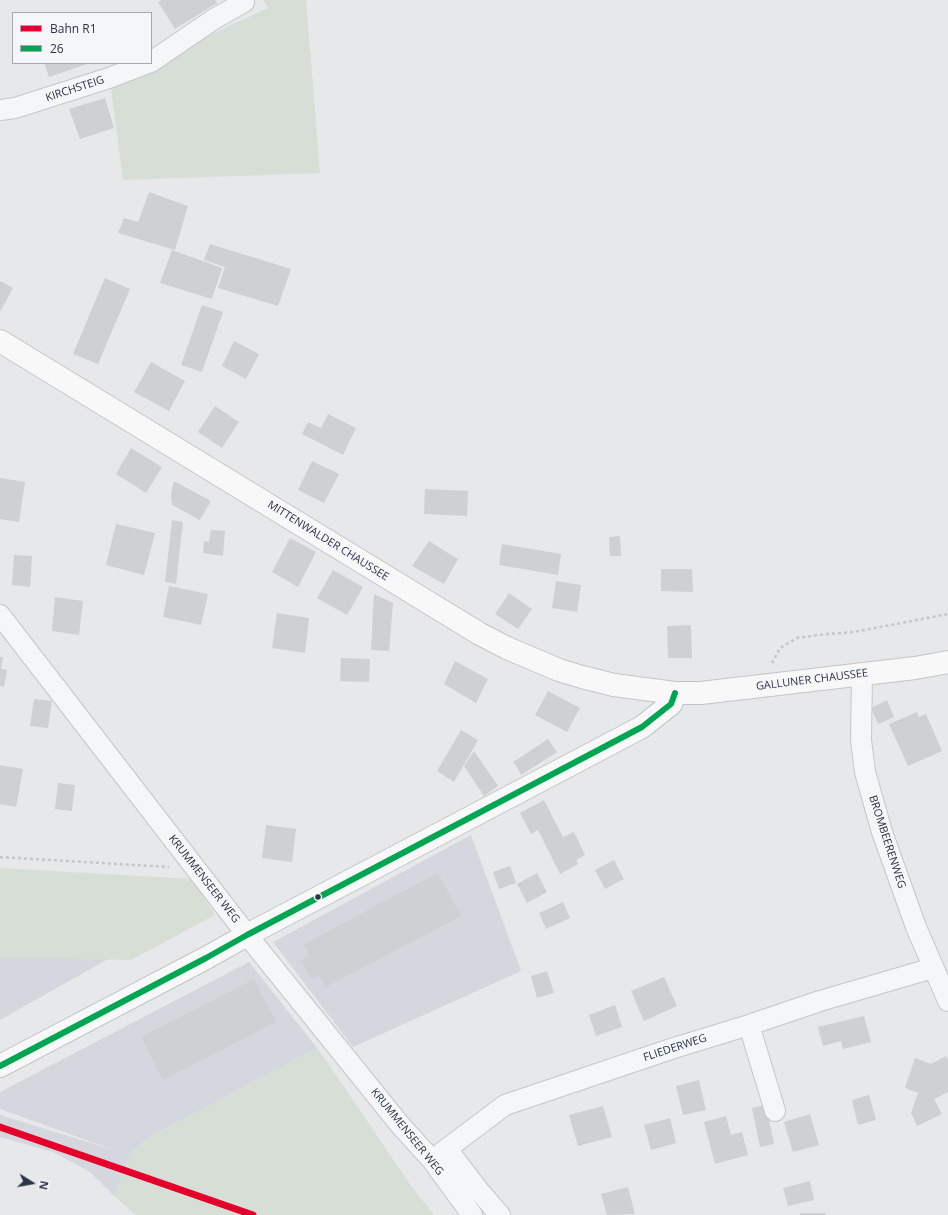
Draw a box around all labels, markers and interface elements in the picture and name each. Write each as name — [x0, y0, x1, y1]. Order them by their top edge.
legend — [12, 12, 152, 64]
text: Bahn R1 — [50, 20, 97, 37]
text: 26 — [50, 40, 64, 57]
street label: KIRCHSTEIG — [44, 73, 106, 105]
street label: MITTENWALDER CHAUSSEE — [265, 498, 391, 584]
street label: GALLUNER CHAUSSEE — [755, 667, 869, 693]
street label: BROMBEERENWEG — [866, 794, 908, 890]
street label: KRUMMENSEER WEG — [166, 832, 242, 926]
unlabelled marker — [313, 892, 323, 902]
street label: FLIEDERWEG — [642, 1032, 708, 1064]
street label: KRUMMENSEER WEG — [368, 1086, 446, 1178]
north arrow — [12, 1163, 52, 1203]
text: N — [36, 1180, 52, 1191]

